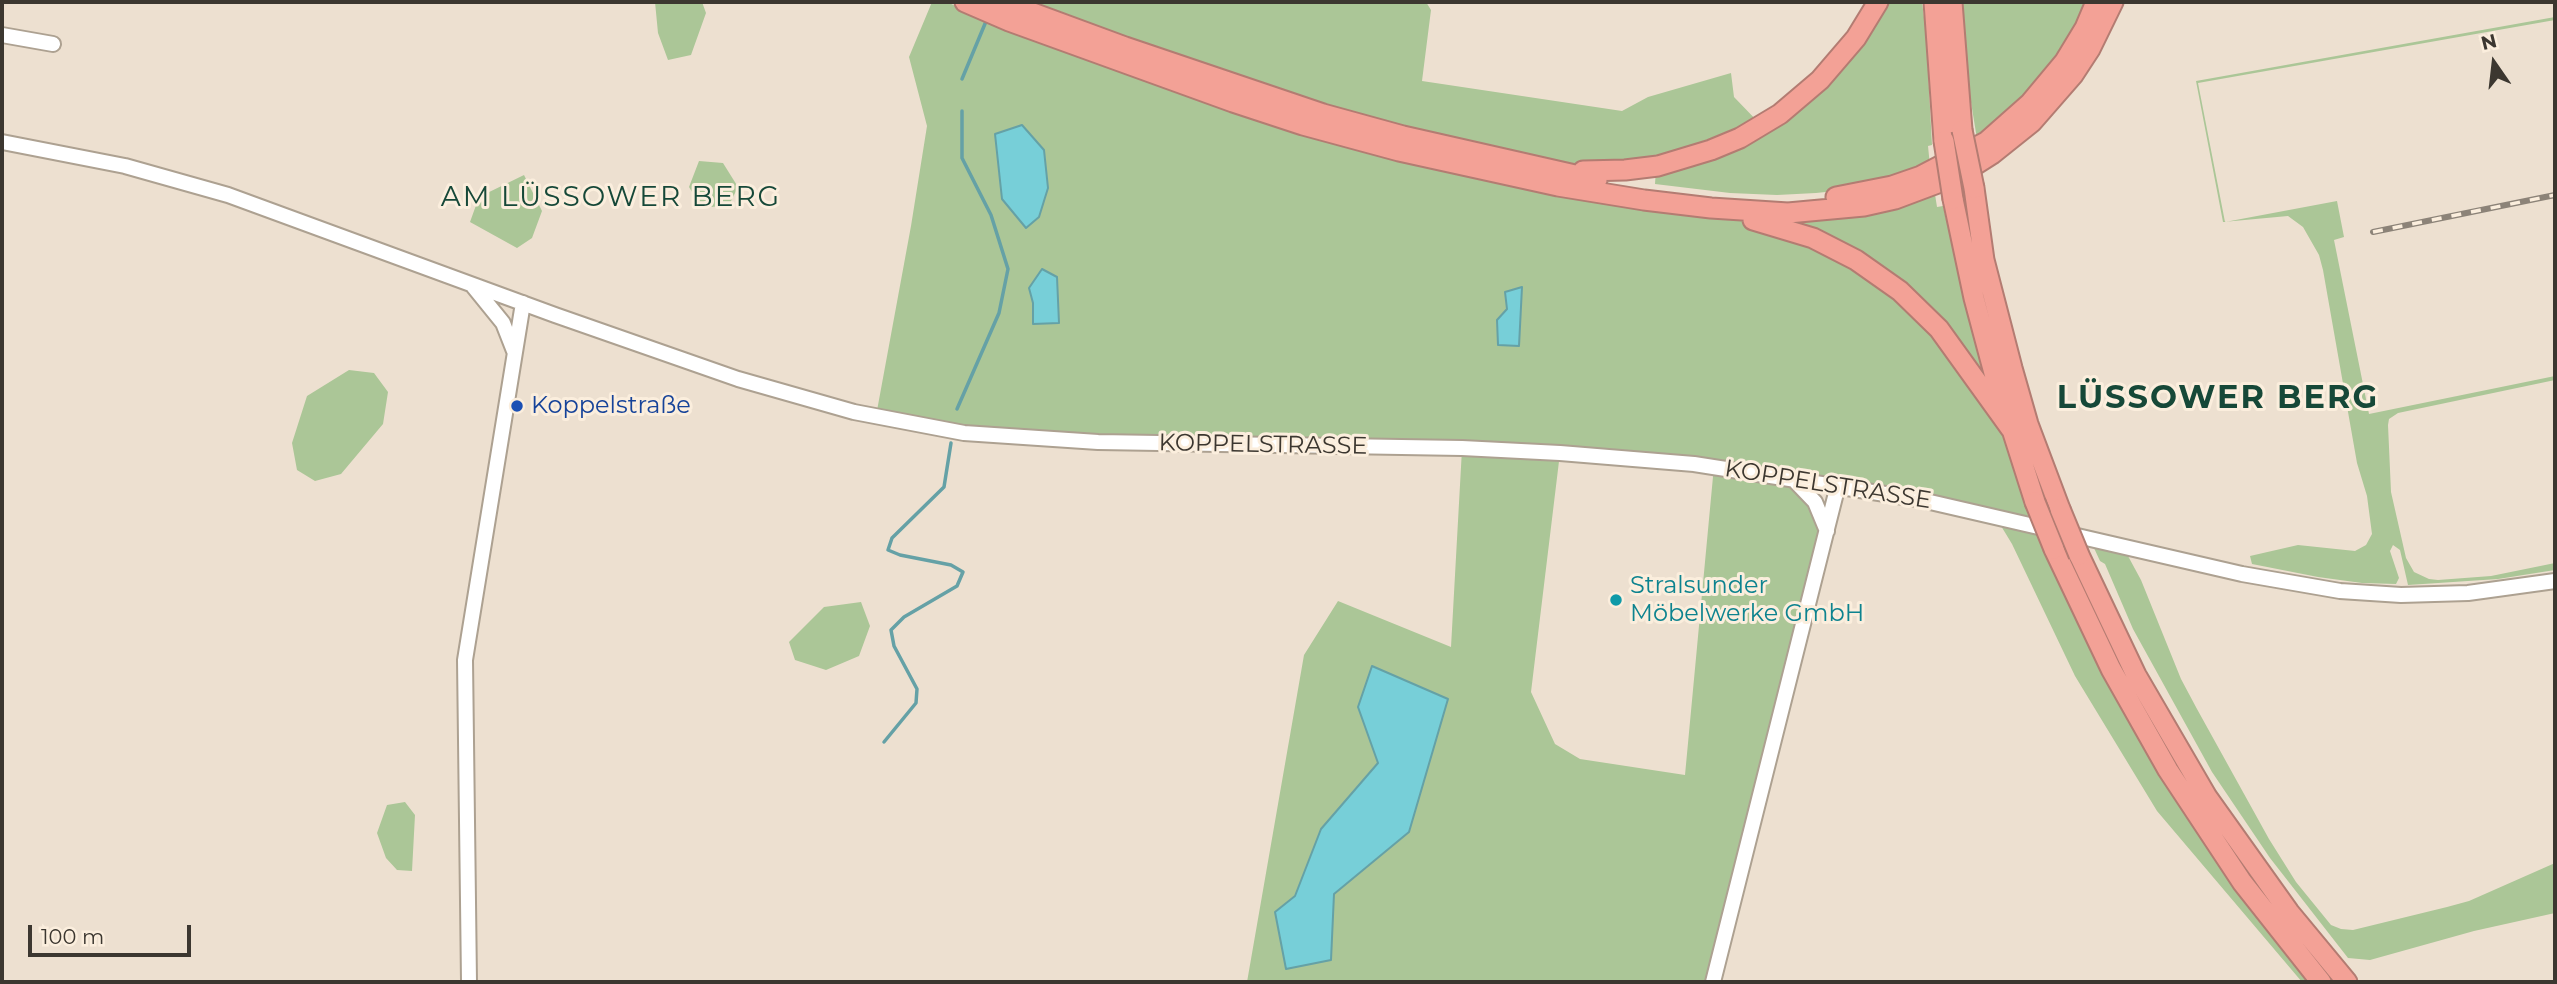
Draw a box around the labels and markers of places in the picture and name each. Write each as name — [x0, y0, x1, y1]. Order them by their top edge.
place label: Koppelstraße — [531, 392, 691, 420]
marker: Koppelstraße — [509, 398, 525, 414]
place label: Stralsunder Möbelwerke GmbH — [1630, 572, 1864, 628]
marker: Stralsunder Möbelwerke GmbH — [1608, 592, 1624, 608]

